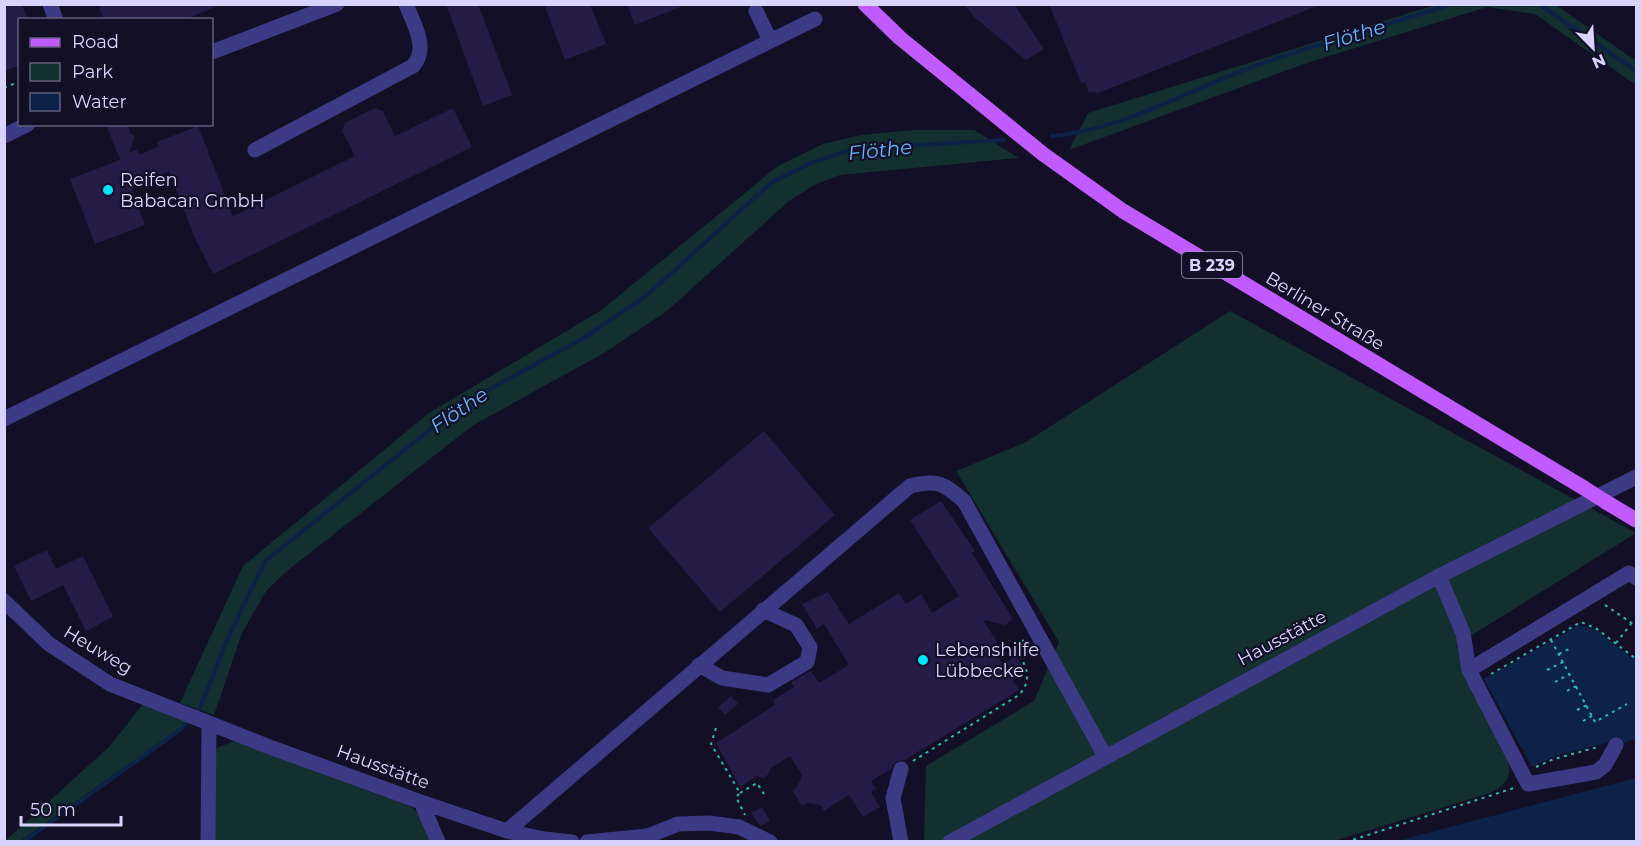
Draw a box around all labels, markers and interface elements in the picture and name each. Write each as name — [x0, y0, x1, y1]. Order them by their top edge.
water label: Flöthe — [1320, 14, 1388, 56]
legend — [18, 18, 213, 126]
north arrow — [1563, 18, 1623, 78]
text: Road — [72, 31, 119, 53]
text: N — [1589, 50, 1609, 73]
text: Park — [72, 61, 113, 83]
text: Water — [72, 91, 127, 113]
water label: Flöthe — [847, 135, 913, 165]
place label: Reifen Babacan GmbH — [120, 169, 264, 212]
marker: Reifen Babacan GmbH — [101, 183, 115, 197]
road number: B 239 — [1182, 252, 1242, 278]
street label: Berliner Straße — [1262, 267, 1388, 355]
water label: Flöthe — [426, 382, 492, 438]
street label: Hausstätte — [1234, 605, 1330, 671]
street label: Heuweg — [60, 621, 136, 679]
place label: Lebenshilfe Lübbecke — [935, 639, 1039, 682]
marker: Lebenshilfe Lübbecke — [916, 653, 930, 667]
street label: Hausstätte — [333, 740, 433, 794]
scale bar — [21, 789, 122, 827]
text: 50 m — [30, 799, 76, 821]

